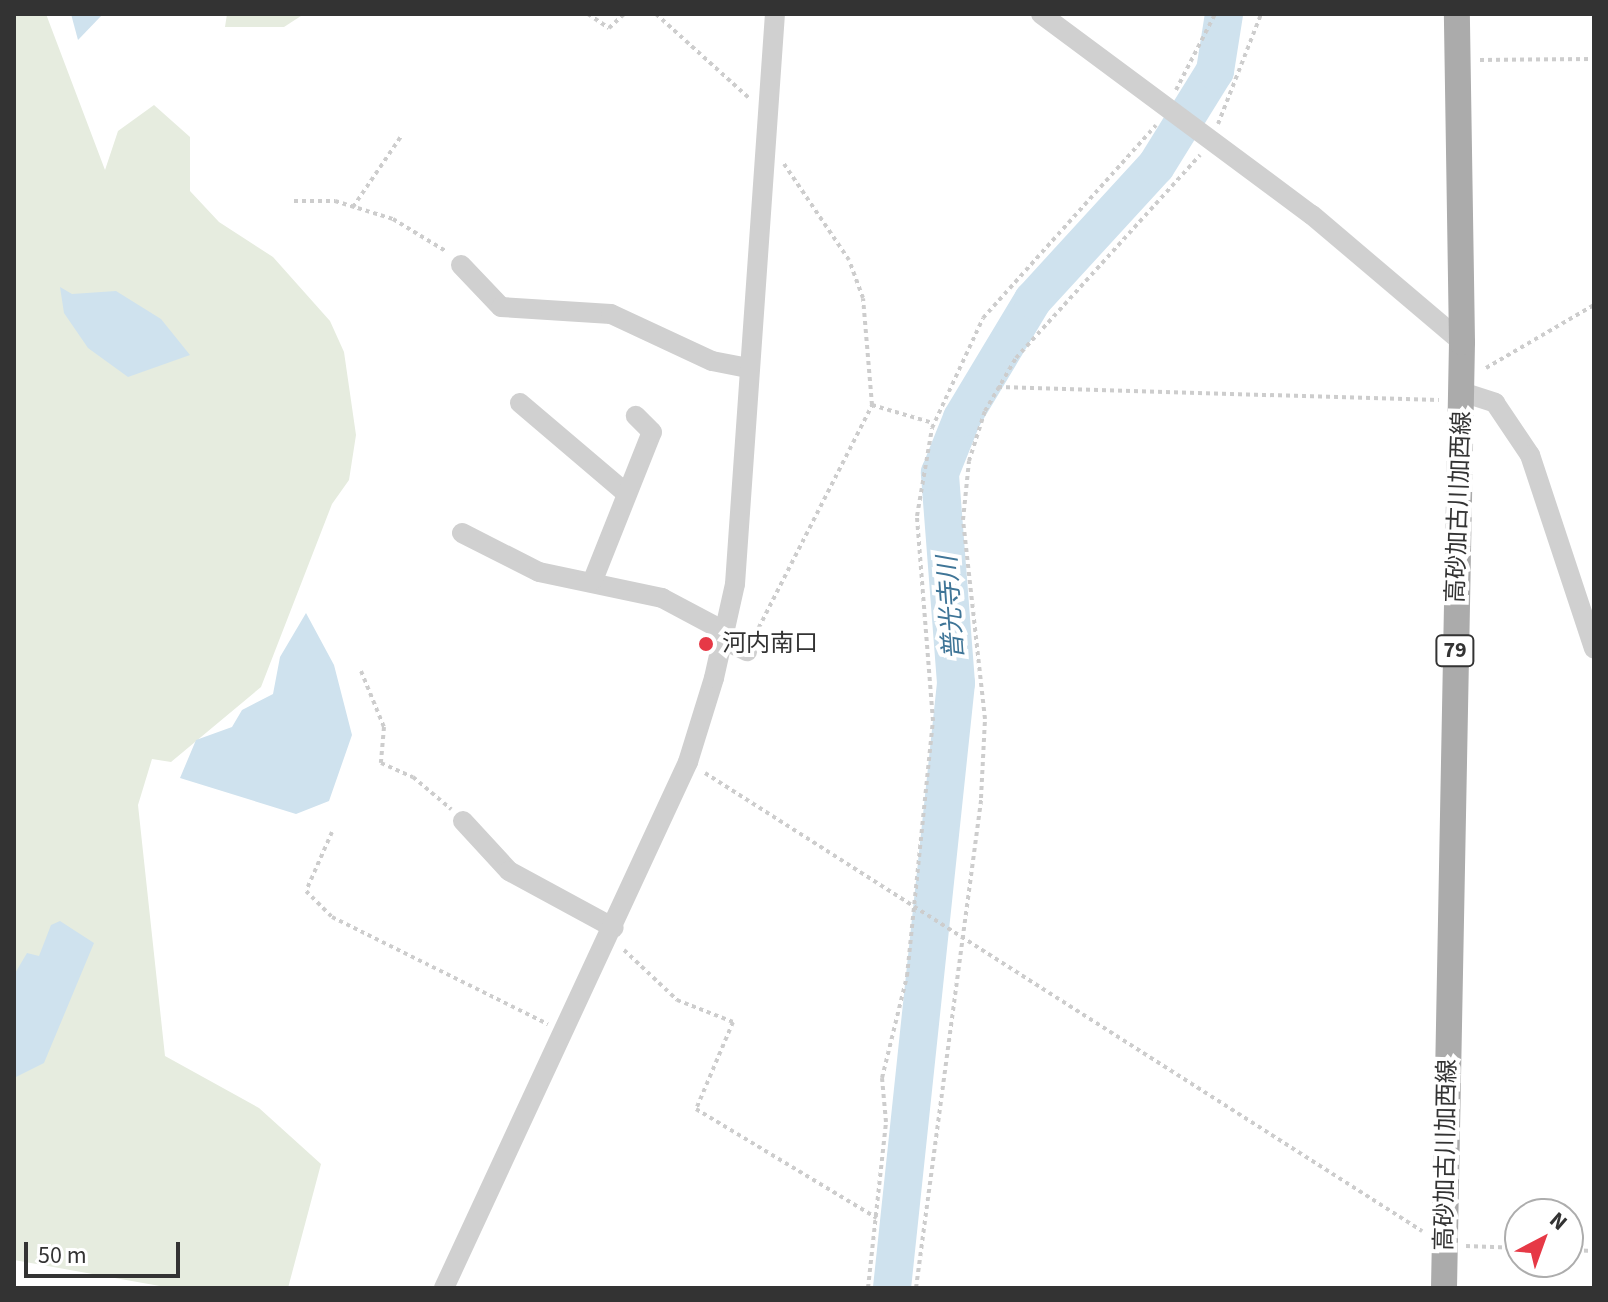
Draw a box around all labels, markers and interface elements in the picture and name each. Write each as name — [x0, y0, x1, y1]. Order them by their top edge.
street label: 高砂加古川加西線 — [1441, 411, 1477, 603]
water label: 普光寺川 — [932, 555, 970, 661]
place label: 河内南口 — [722, 630, 818, 658]
road number: 79 — [1435, 633, 1475, 669]
marker: 河内南口 — [697, 635, 715, 653]
street label: 高砂加古川加西線 — [1430, 1059, 1462, 1251]
north arrow — [1504, 1198, 1584, 1278]
text: N — [1542, 1205, 1574, 1238]
scale bar — [28, 1226, 184, 1276]
text: 50 m — [38, 1238, 87, 1273]

